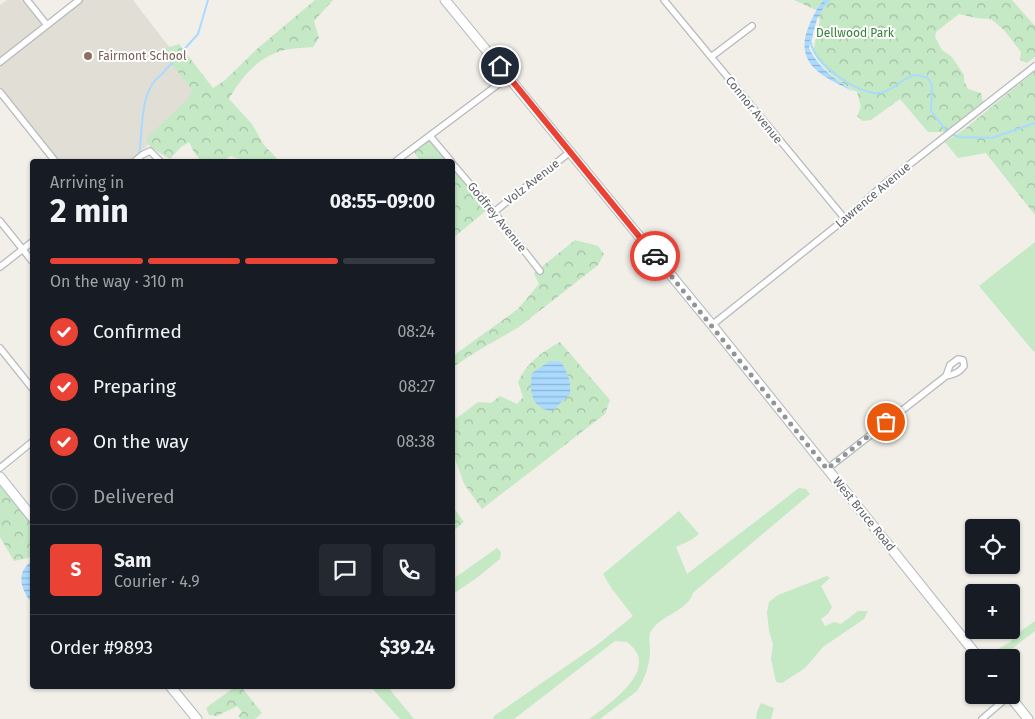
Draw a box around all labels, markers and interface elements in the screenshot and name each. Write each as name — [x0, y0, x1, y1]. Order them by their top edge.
park label: Dellwood Park — [816, 26, 895, 40]
pin — [479, 45, 521, 87]
place label: Fairmont School — [98, 49, 187, 63]
marker: Fairmont School — [82, 50, 94, 62]
icon: home — [486, 52, 514, 80]
street label: Connor Avenue — [723, 74, 785, 146]
street label: Volz Avenue — [502, 156, 562, 208]
street label: Lawrence Avenue — [833, 159, 913, 231]
text: Arriving in — [50, 173, 124, 192]
street label: Godfrey Avenue — [465, 179, 529, 255]
text: 08:55–09:00 — [330, 190, 435, 213]
text: 2 min — [50, 192, 129, 230]
courier — [630, 231, 680, 281]
icon: car — [641, 242, 669, 270]
text: On the way · 310 m — [50, 272, 184, 291]
icon: check — [50, 318, 78, 346]
text: Confirmed — [93, 320, 182, 343]
text: 08:24 — [397, 322, 435, 341]
icon: check — [50, 373, 78, 401]
text: Preparing — [93, 375, 176, 398]
text: 08:27 — [399, 377, 435, 396]
pin — [865, 401, 907, 443]
icon: bag — [872, 408, 900, 436]
icon: check — [50, 428, 78, 456]
text: On the way — [93, 430, 189, 453]
text: 08:38 — [396, 432, 435, 451]
street label: West Bruce Road — [830, 474, 898, 554]
text: Delivered — [93, 485, 175, 508]
map controls — [965, 519, 1020, 704]
button: locate — [965, 519, 1020, 574]
button: chat — [319, 544, 371, 596]
button: phone — [383, 544, 435, 596]
text: Sam — [114, 549, 151, 572]
text: S — [71, 558, 81, 581]
text: Courier · 4.9 — [114, 572, 200, 591]
button: + — [965, 584, 1020, 639]
text: Order #9893 — [50, 636, 153, 659]
text: $39.24 — [380, 636, 435, 659]
button: − — [965, 649, 1020, 704]

